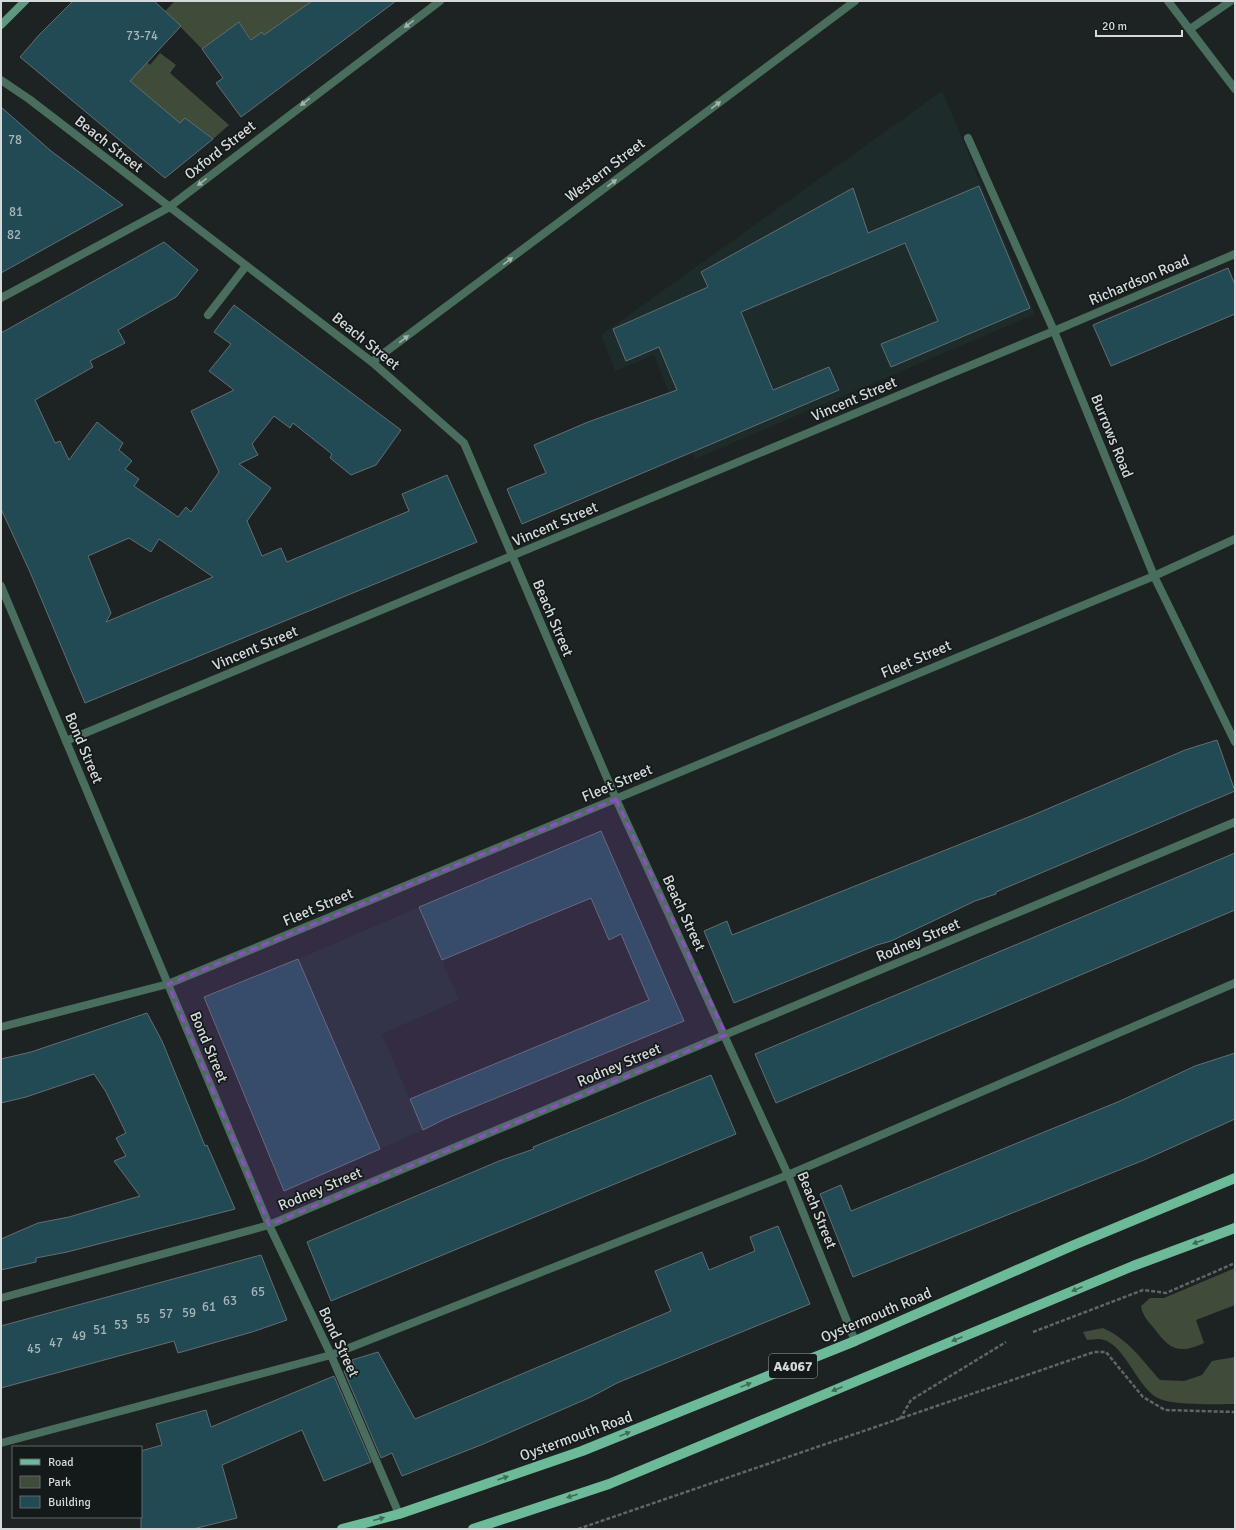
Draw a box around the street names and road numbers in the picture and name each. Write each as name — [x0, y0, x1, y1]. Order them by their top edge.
street label: Beach Street — [71, 112, 147, 176]
street label: Oxford Street — [181, 117, 259, 183]
street label: Western Street — [562, 134, 648, 206]
street label: Richardson Road — [1086, 251, 1192, 309]
street label: Beach Street — [329, 308, 403, 374]
street label: Vincent Street — [809, 373, 899, 425]
street label: Burrows Road — [1087, 392, 1137, 480]
street label: Vincent Street — [510, 498, 600, 550]
street label: Beach Street — [529, 577, 577, 659]
street label: Vincent Street — [210, 622, 300, 674]
street label: Fleet Street — [878, 636, 954, 682]
street label: Bond Street — [61, 710, 107, 786]
street label: Fleet Street — [579, 760, 655, 806]
street label: Beach Street — [659, 872, 709, 954]
street label: Fleet Street — [280, 884, 356, 930]
street label: Rodney Street — [873, 914, 963, 966]
street label: Bond Street — [186, 1009, 232, 1085]
street label: Rodney Street — [574, 1039, 664, 1091]
street label: Rodney Street — [275, 1163, 365, 1215]
street label: Beach Street — [793, 1169, 841, 1251]
street label: Oystermouth Road — [818, 1284, 934, 1346]
street label: Bond Street — [315, 1304, 363, 1380]
road number: A4067 — [769, 1354, 817, 1378]
street label: Oystermouth Road — [517, 1407, 635, 1465]

